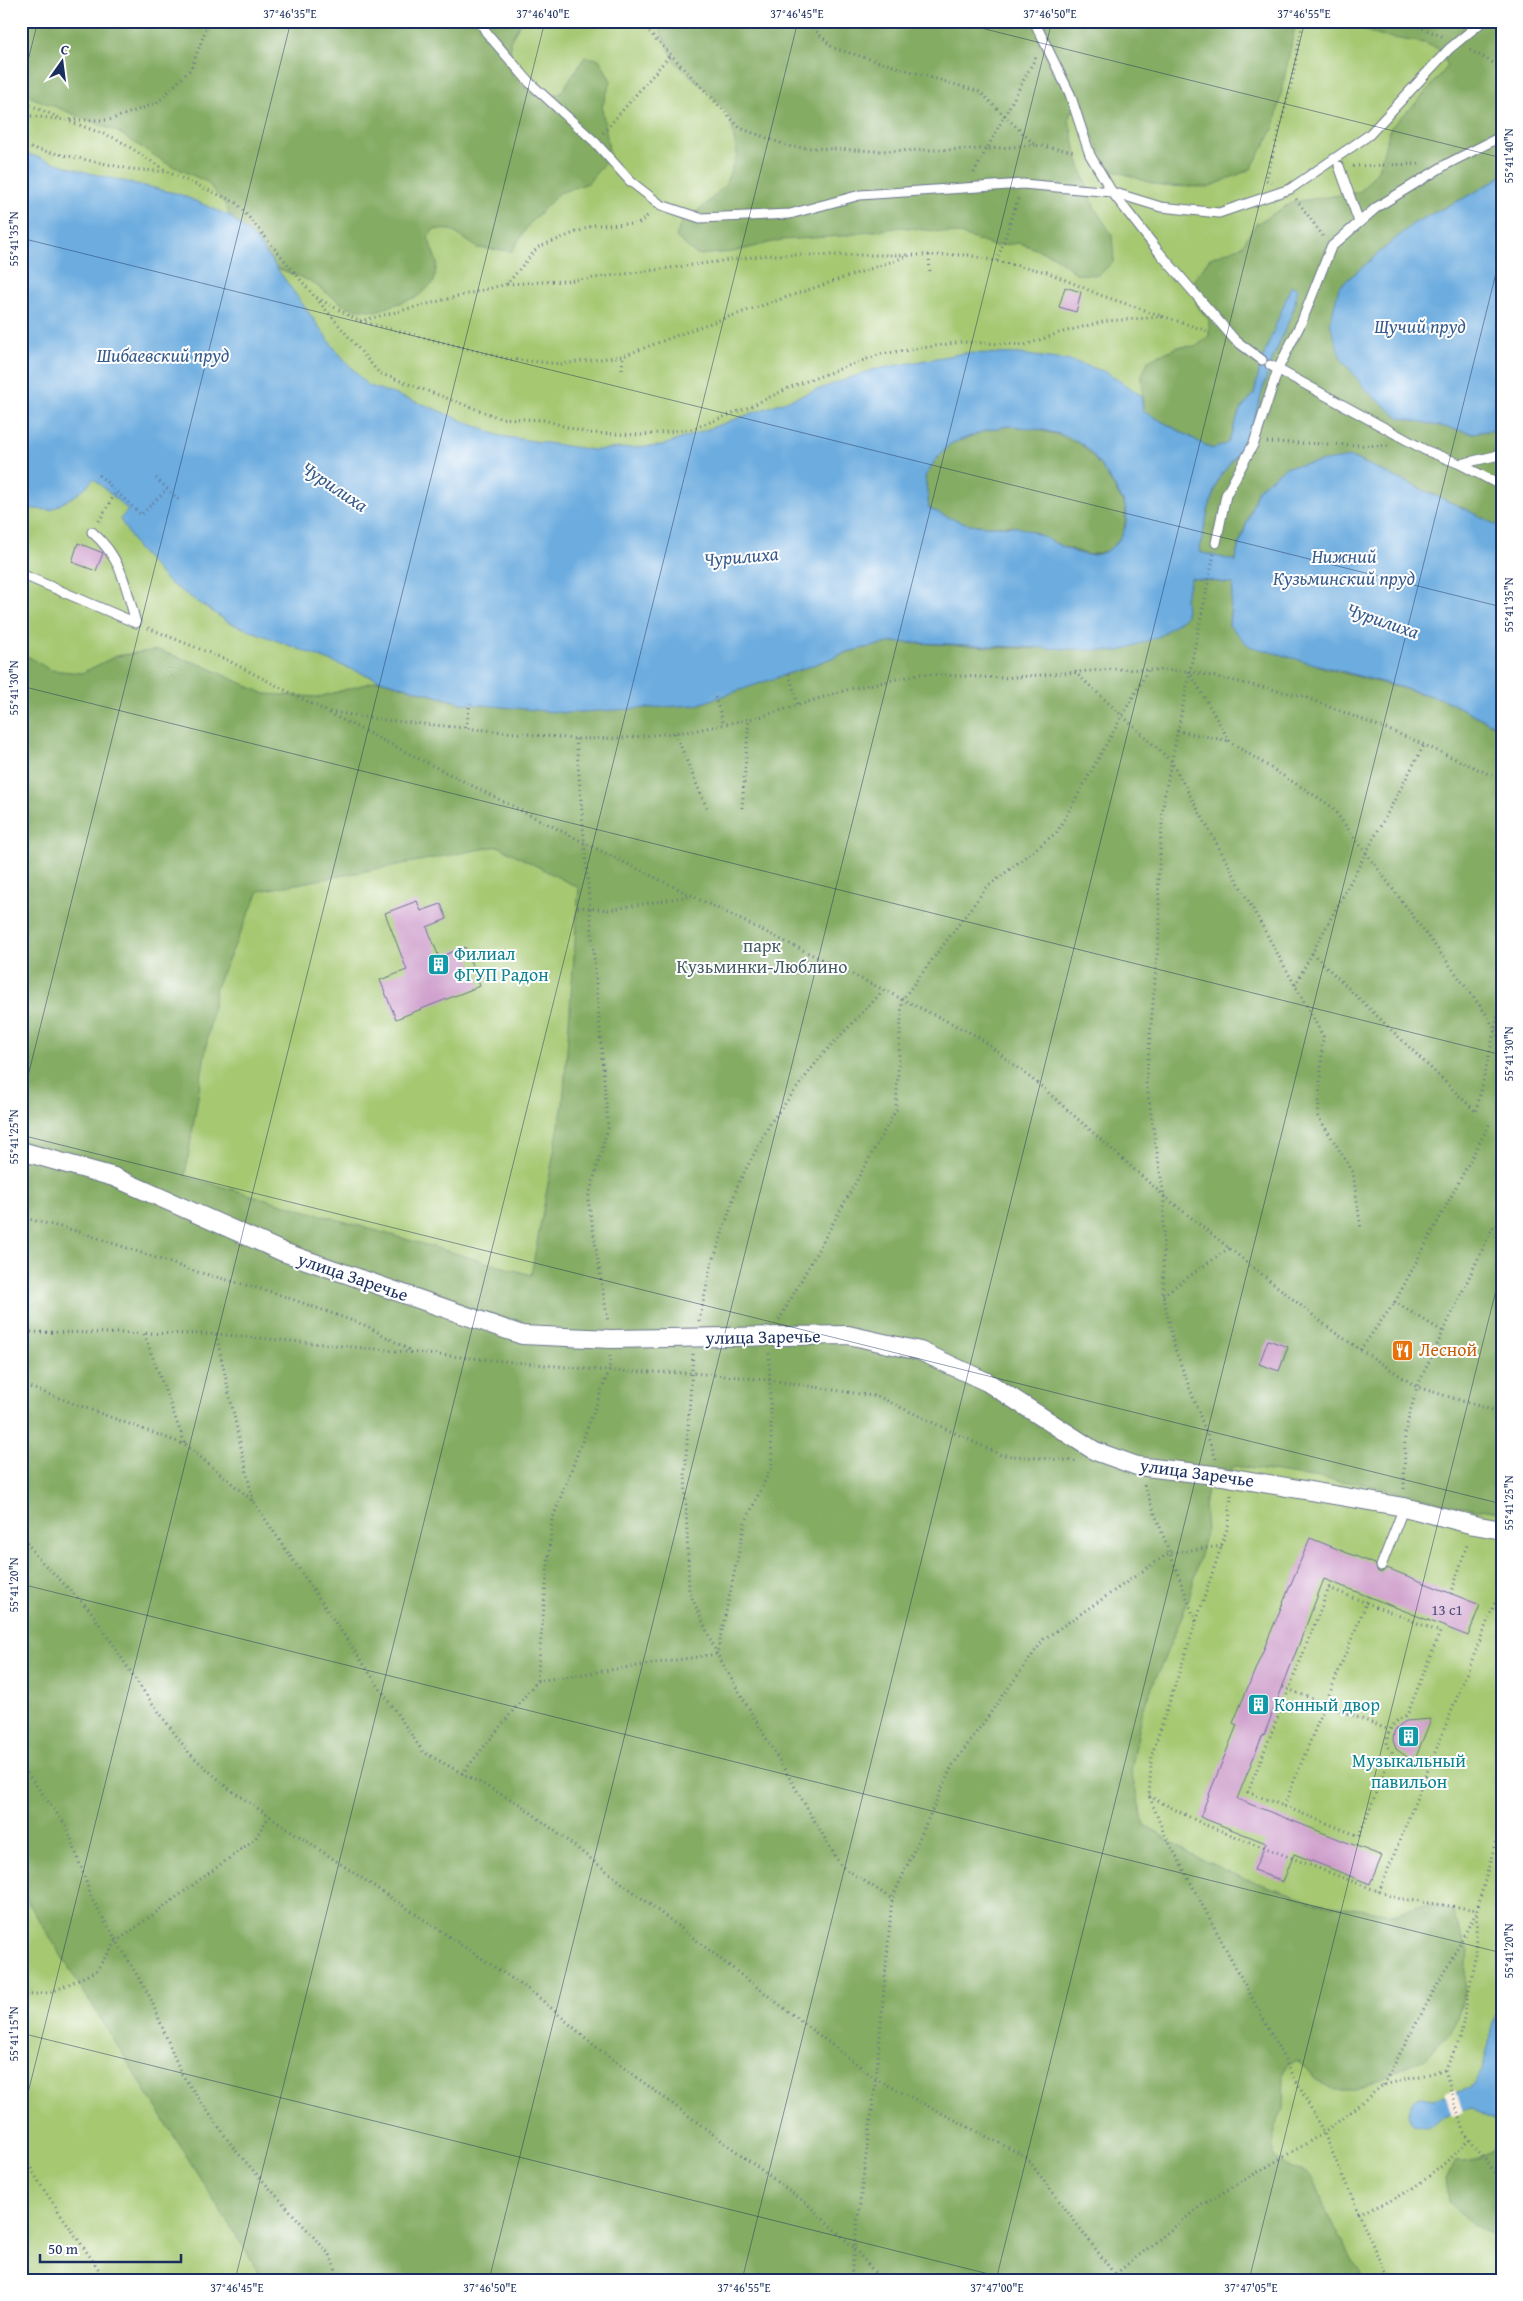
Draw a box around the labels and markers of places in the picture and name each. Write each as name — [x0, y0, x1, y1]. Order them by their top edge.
place label: Филиал ФГУП Радон — [454, 940, 549, 988]
building icon: Филиал ФГУП Радон — [426, 952, 450, 976]
place label: Лесной — [1419, 1336, 1477, 1363]
restaurant icon: Лесной — [1391, 1338, 1415, 1362]
place label: Конный двор — [1274, 1691, 1380, 1718]
building icon: Конный двор — [1246, 1693, 1270, 1717]
building icon: Музыкальный павильон — [1397, 1724, 1421, 1748]
place label: Музыкальный павильон — [1352, 1747, 1466, 1795]

